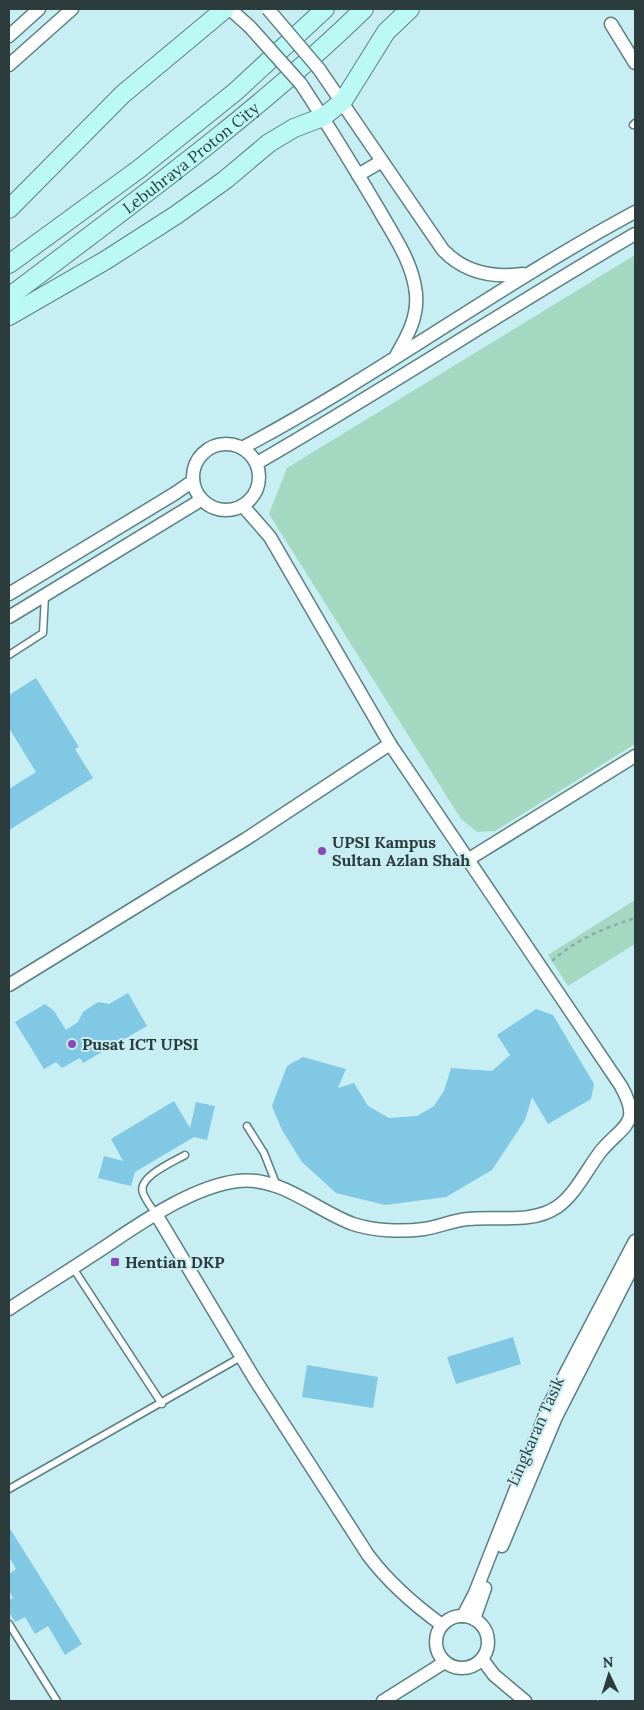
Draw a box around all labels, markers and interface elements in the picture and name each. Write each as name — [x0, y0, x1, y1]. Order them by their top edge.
street label: Lebuhraya Proton City — [118, 97, 263, 218]
place label: UPSI Kampus Sultan Azlan Shah — [332, 832, 470, 870]
marker: UPSI Kampus Sultan Azlan Shah — [316, 845, 328, 857]
place label: Pusat ICT UPSI — [82, 1034, 199, 1054]
marker: Pusat ICT UPSI — [66, 1038, 78, 1050]
place label: Hentian DKP — [125, 1252, 224, 1272]
marker: Hentian DKP — [109, 1256, 121, 1268]
street label: Lingkaran Tasik — [502, 1373, 568, 1489]
north arrow — [584, 1650, 634, 1700]
text: N — [602, 1653, 614, 1671]

